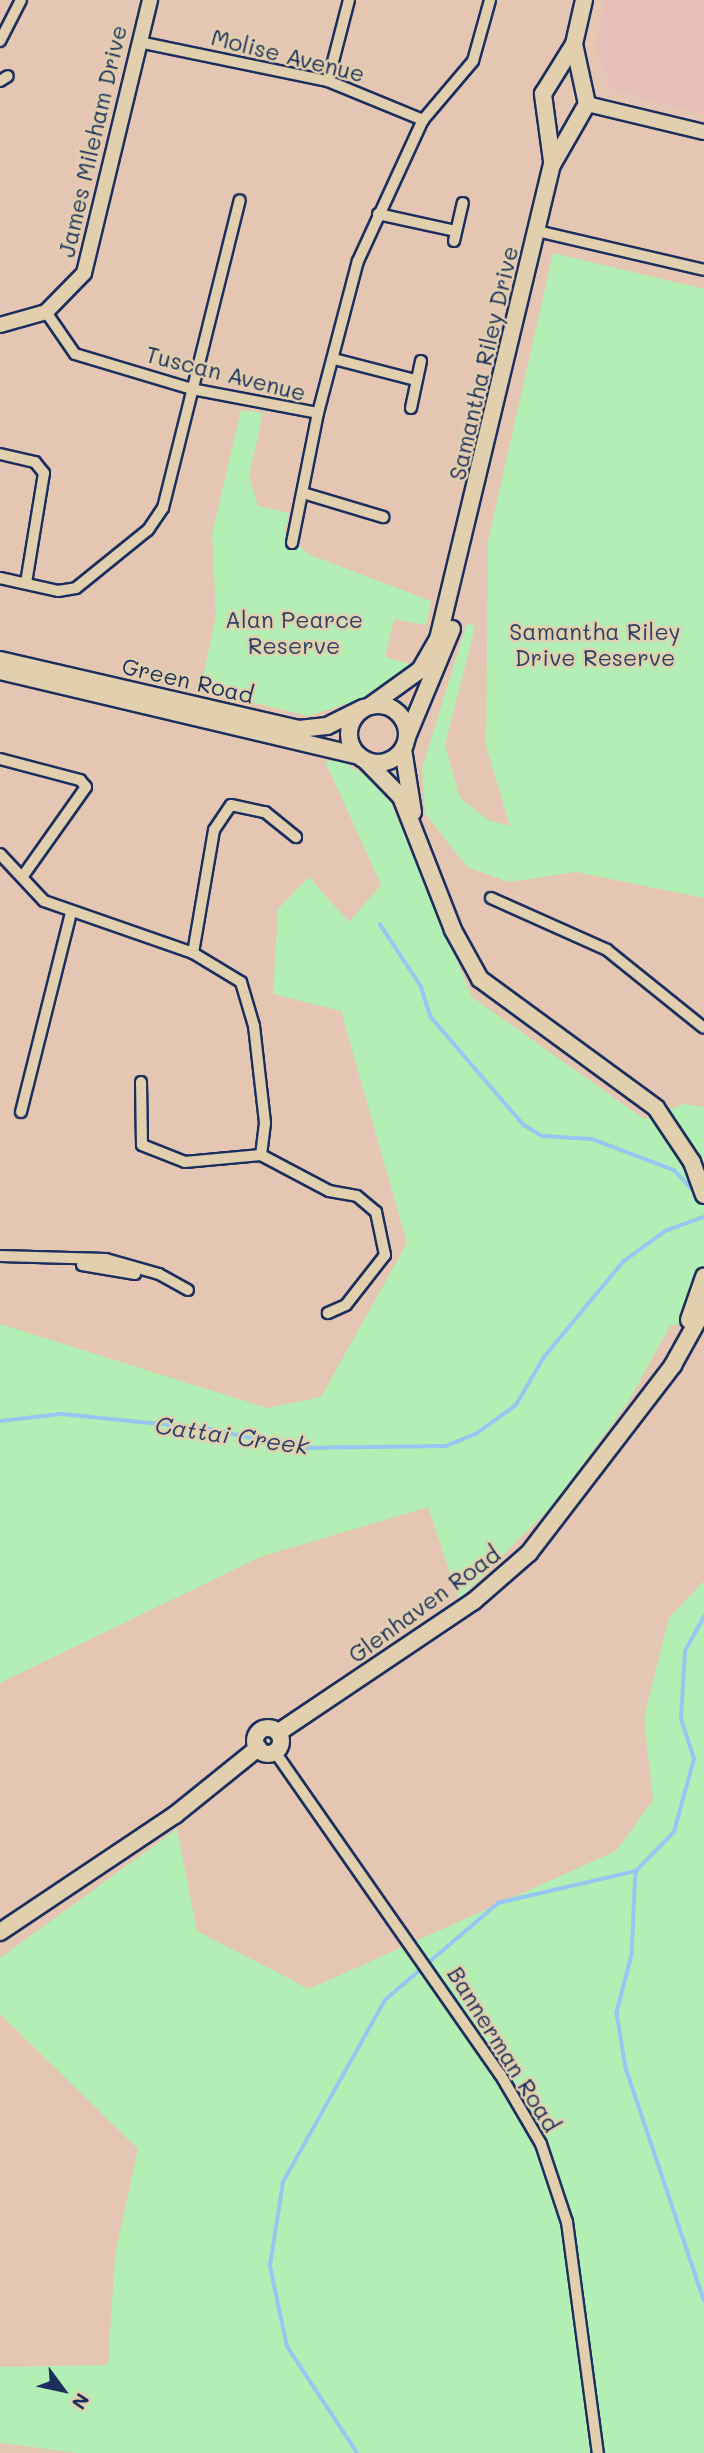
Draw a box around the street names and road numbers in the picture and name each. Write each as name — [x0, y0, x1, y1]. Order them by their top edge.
street label: James Mileham Drive — [52, 22, 132, 260]
street label: Molise Avenue — [208, 23, 368, 87]
street label: Samantha Riley Drive — [443, 243, 523, 483]
street label: Tuscan Avenue — [143, 340, 309, 406]
street label: Green Road — [119, 651, 257, 709]
street label: Glenhaven Road — [343, 1540, 505, 1668]
street label: Bannerman Road — [442, 1961, 566, 2137]

